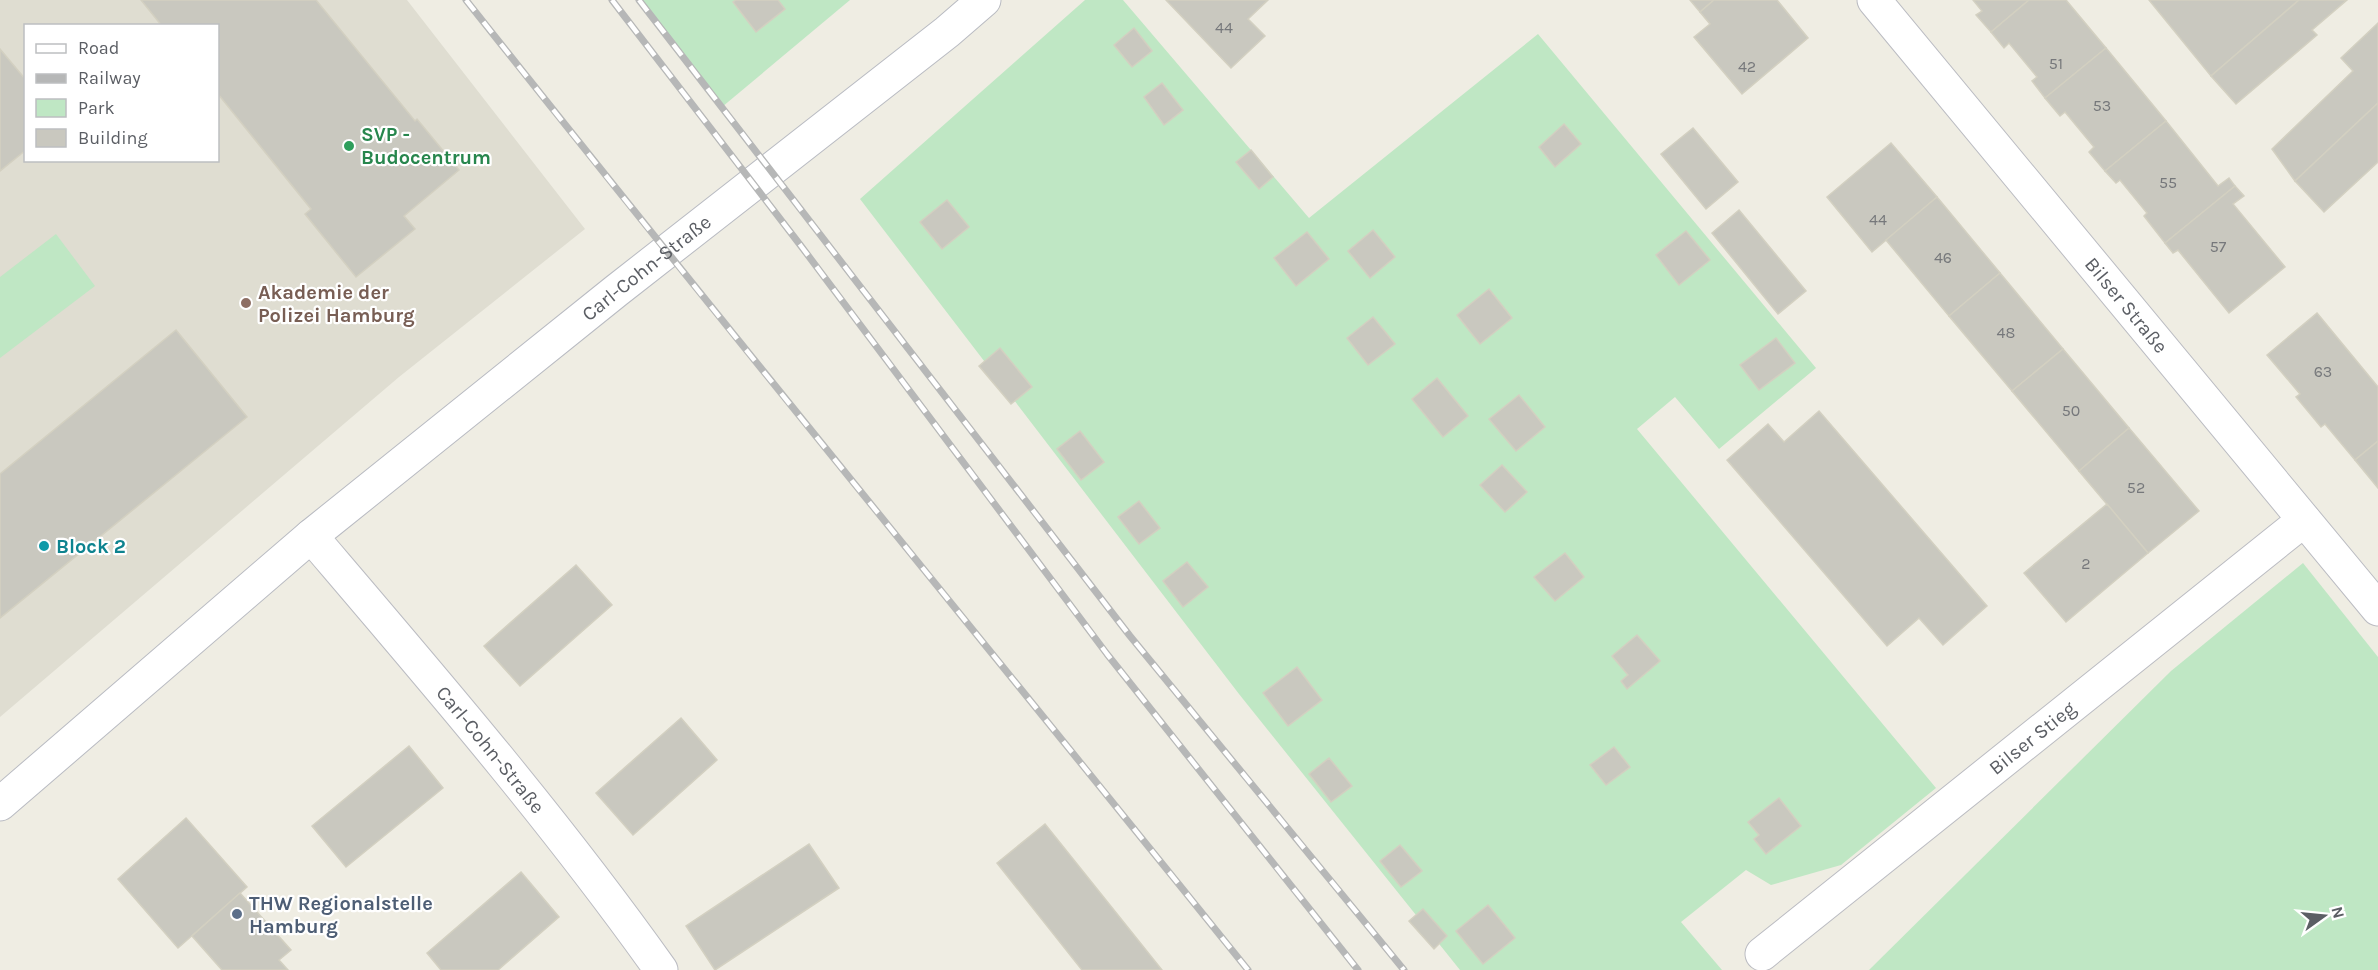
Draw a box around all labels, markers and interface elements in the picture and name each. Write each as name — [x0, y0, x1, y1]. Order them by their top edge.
house number: 44 — [1215, 18, 1233, 37]
legend — [24, 24, 219, 162]
text: Road — [78, 37, 119, 59]
house number: 51 — [2049, 54, 2063, 73]
house number: 42 — [1738, 57, 1756, 76]
text: Railway — [78, 67, 141, 89]
house number: 53 — [2093, 96, 2111, 115]
text: Park — [78, 97, 115, 119]
place label: SVP - Budocentrum — [361, 123, 491, 169]
text: Building — [78, 127, 148, 149]
marker: SVP - Budocentrum — [342, 139, 356, 153]
house number: 55 — [2159, 173, 2177, 192]
street label: Carl-Cohn-Straße — [577, 210, 715, 325]
house number: 44 — [1869, 210, 1887, 229]
house number: 57 — [2210, 237, 2227, 256]
house number: 46 — [1934, 248, 1952, 267]
street label: Bilser Straße — [2080, 253, 2173, 358]
place label: Akademie der Polizei Hamburg — [258, 281, 415, 327]
marker: Akademie der Polizei Hamburg — [239, 296, 253, 310]
house number: 48 — [1997, 323, 2015, 342]
house number: 63 — [2314, 362, 2332, 381]
house number: 50 — [2062, 401, 2080, 420]
house number: 52 — [2127, 478, 2145, 497]
place label: Block 2 — [56, 535, 126, 558]
marker: Block 2 — [37, 539, 51, 553]
house number: 2 — [2081, 554, 2091, 573]
street label: Carl-Cohn-Straße — [432, 681, 550, 818]
street label: Bilser Stieg — [1984, 696, 2080, 779]
north arrow — [2294, 886, 2354, 946]
place label: THW Regionalstelle Hamburg — [249, 892, 433, 938]
text: N — [2327, 904, 2349, 920]
marker: THW Regionalstelle Hamburg — [230, 907, 244, 921]

